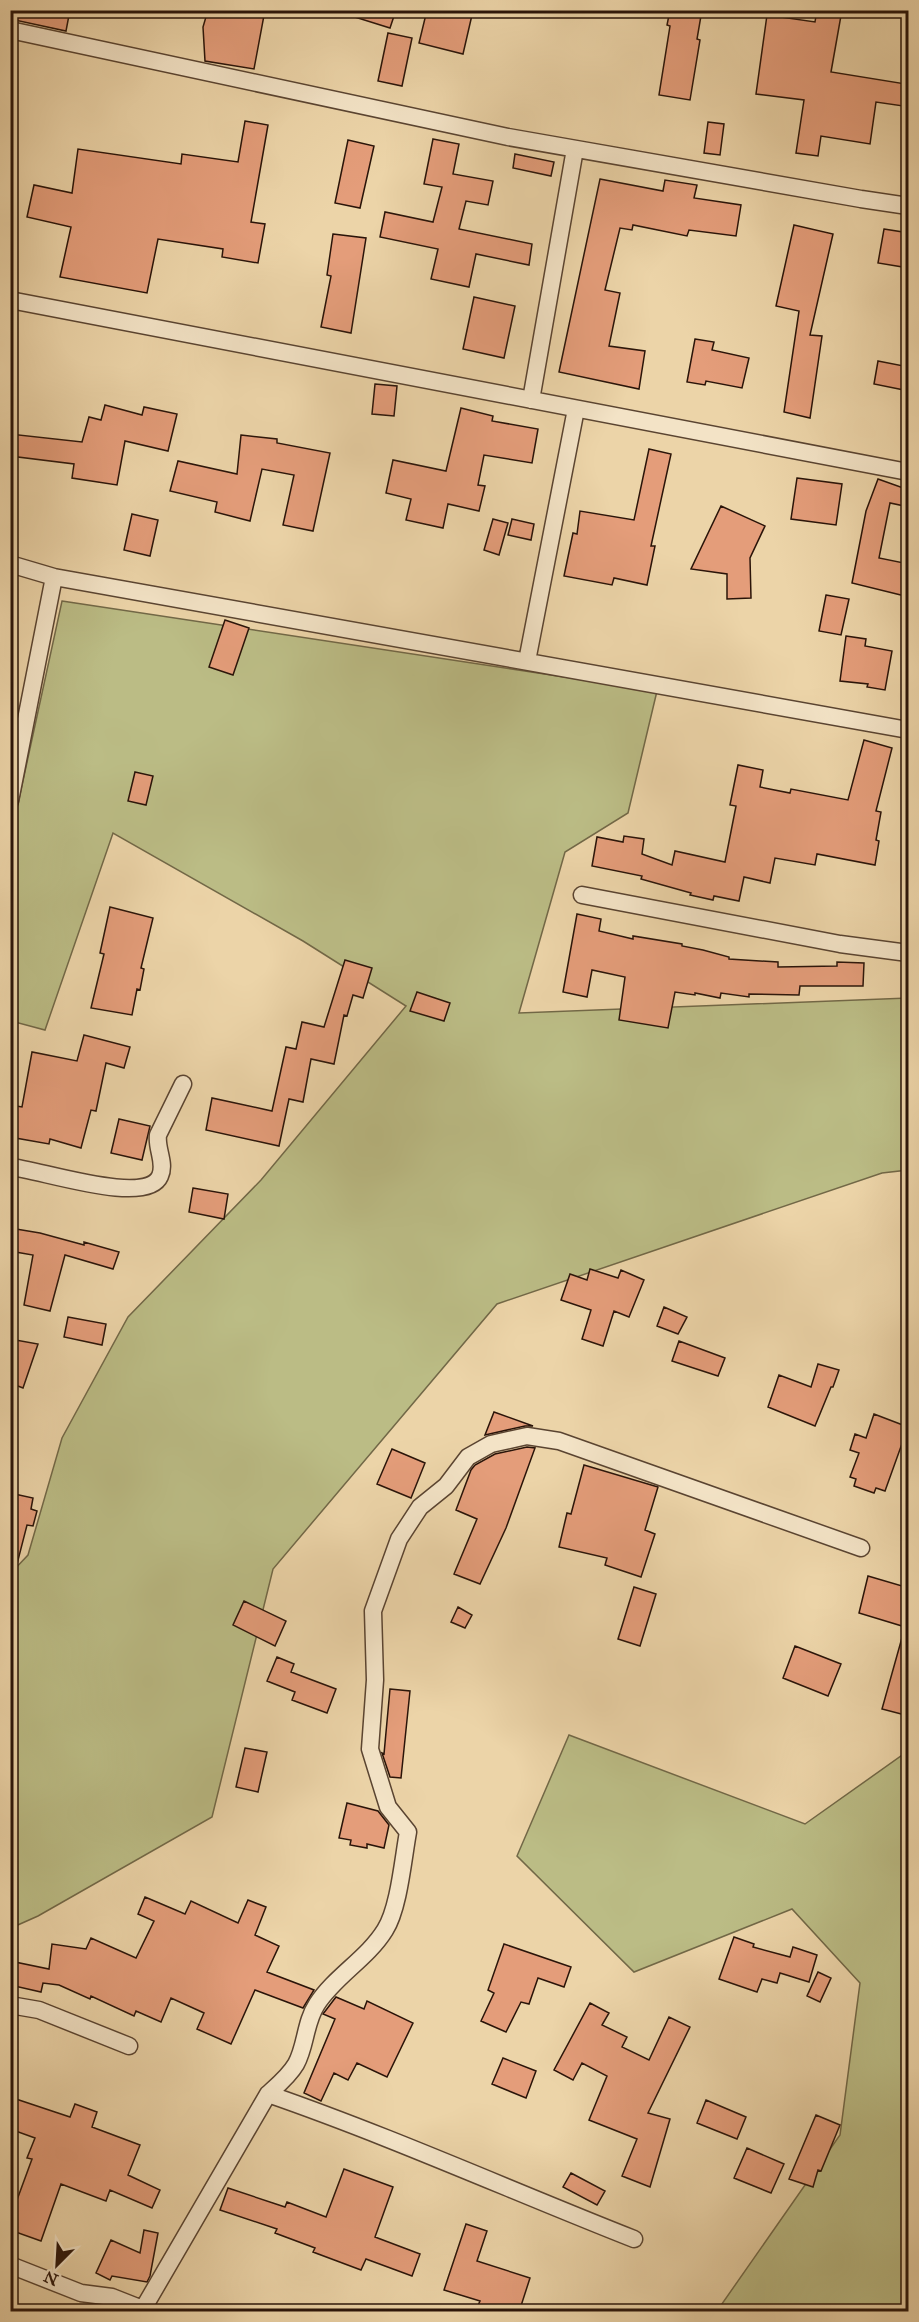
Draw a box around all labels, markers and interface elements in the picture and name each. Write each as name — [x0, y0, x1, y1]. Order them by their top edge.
north arrow — [27, 2235, 87, 2295]
text: N — [41, 2267, 61, 2290]

